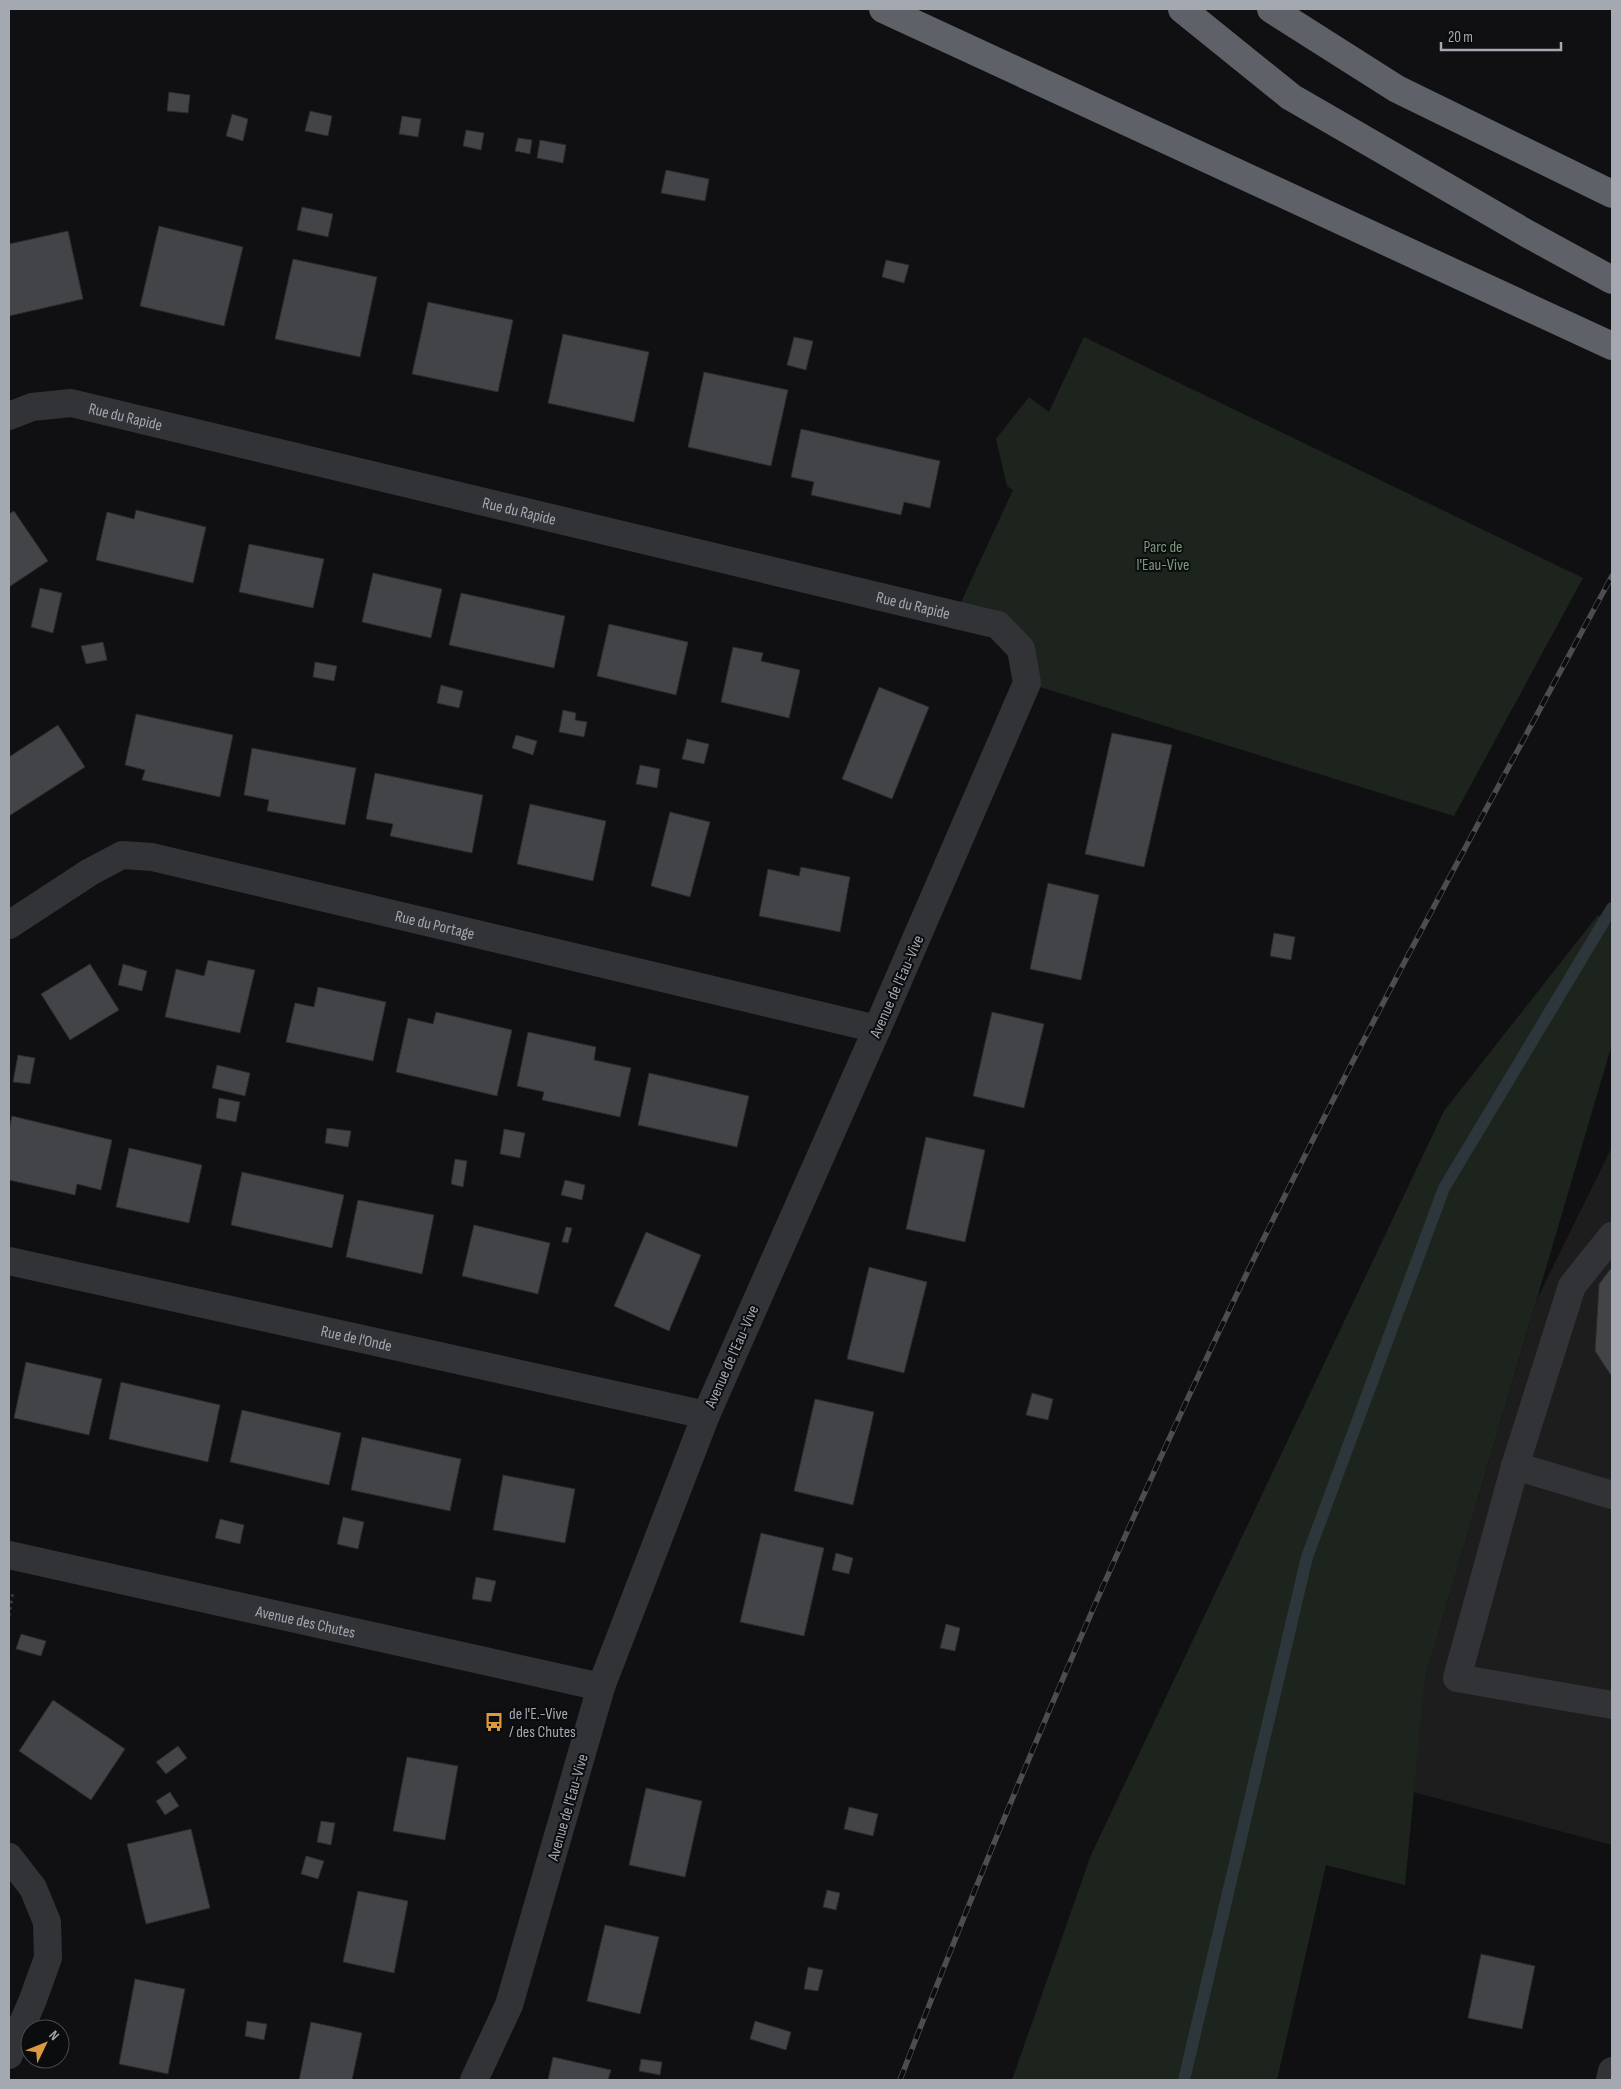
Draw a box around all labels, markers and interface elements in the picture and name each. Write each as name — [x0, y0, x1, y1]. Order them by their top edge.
scale bar — [1441, 20, 1561, 52]
text: 20 m — [1448, 28, 1473, 47]
street label: Rue du Rapide — [86, 400, 164, 436]
street label: Rue du Rapide — [480, 494, 558, 530]
park label: Parc de l'Eau-Vive — [1137, 538, 1189, 575]
street label: Rue du Rapide — [874, 588, 952, 624]
street label: Rue du Portage — [393, 907, 476, 944]
street label: Avenue de l'Eau-Vive — [866, 932, 928, 1042]
street label: Avenue de l'Eau-Vive — [701, 1302, 763, 1412]
street label: Rue de l'Onde — [319, 1322, 394, 1356]
street label: Avenue des Chutes — [253, 1602, 357, 1643]
place label: de l'E.-Vive / des Chutes — [509, 1705, 576, 1742]
bus stop icon: de l'E.-Vive / des Chutes — [483, 1711, 505, 1733]
street label: Avenue de l'Eau-Vive — [544, 1752, 593, 1864]
north arrow — [20, 2019, 70, 2069]
text: N — [45, 2027, 63, 2044]

